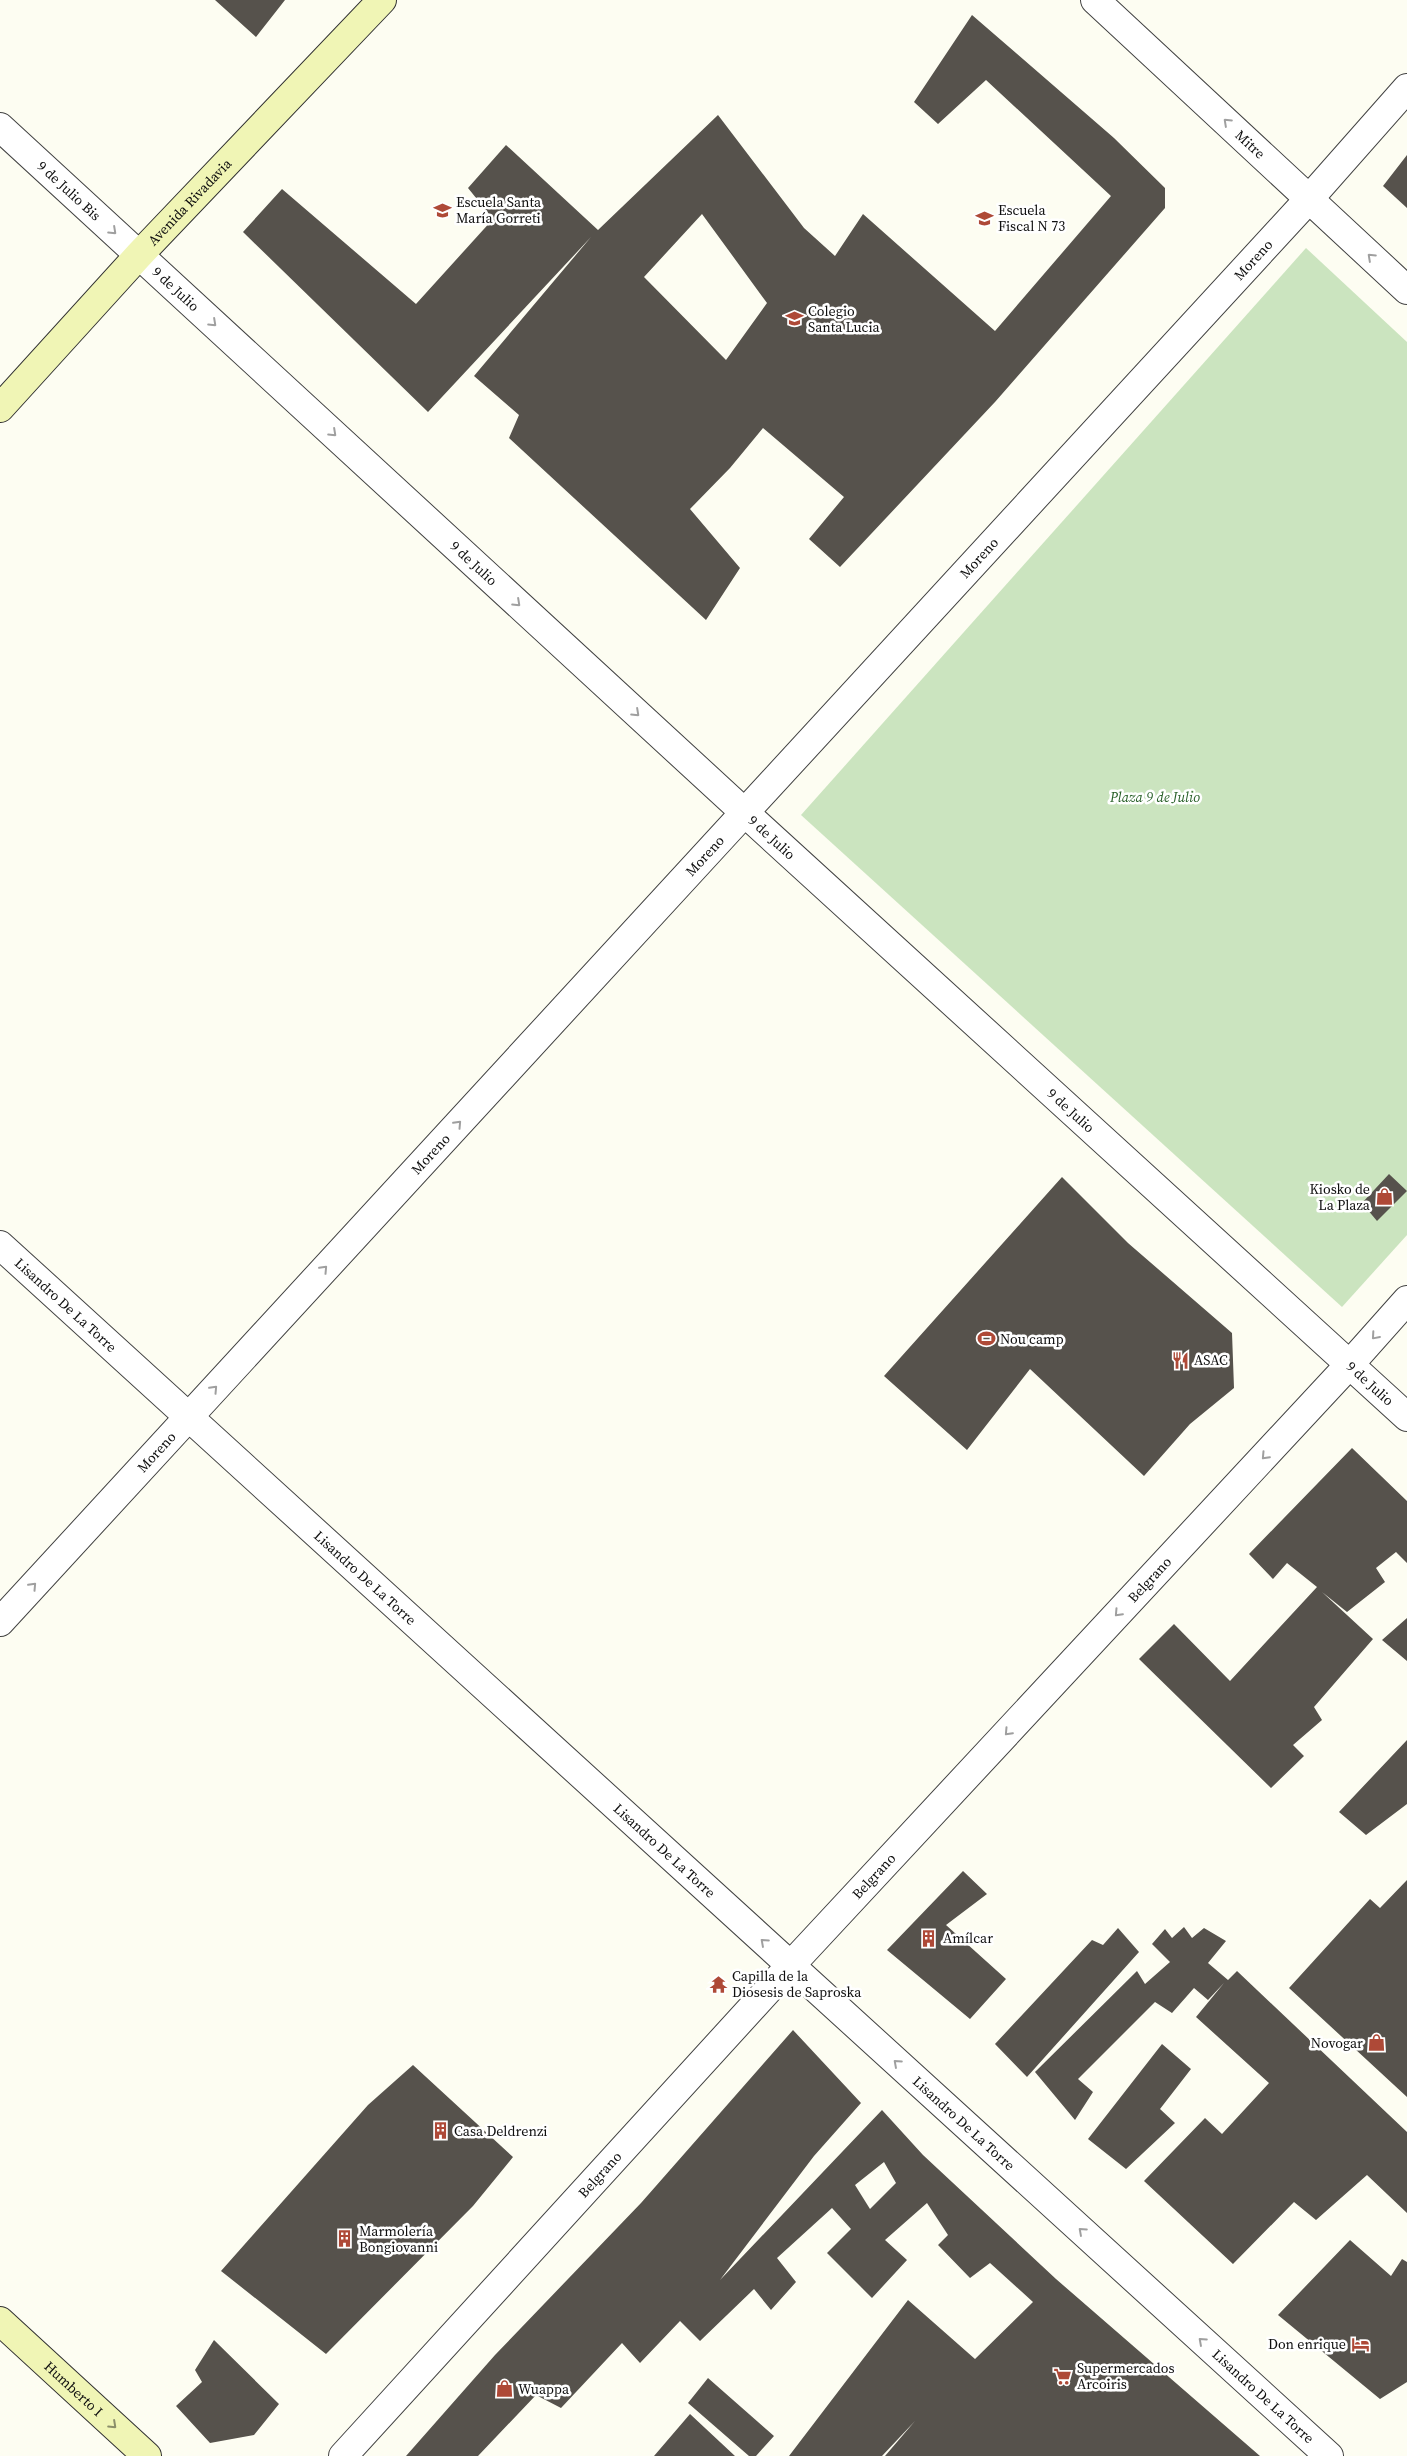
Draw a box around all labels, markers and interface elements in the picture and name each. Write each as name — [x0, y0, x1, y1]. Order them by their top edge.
one-way arrow — [1223, 119, 1232, 128]
street label: Mitre — [1231, 125, 1270, 163]
street label: Avenida Rivadavia — [143, 153, 237, 250]
street label: 9 de Julio Bis — [33, 156, 105, 225]
place label: Escuela Santa María Gorreti — [456, 192, 542, 228]
school or university icon: Escuela Santa María Gorreti — [432, 200, 452, 220]
place label: Escuela Fiscal N 73 — [998, 200, 1065, 236]
school or university icon: Escuela Fiscal N 73 — [974, 208, 994, 228]
one-way arrow — [107, 225, 116, 234]
street label: Moreno — [1229, 235, 1277, 285]
one-way arrow — [1368, 254, 1377, 263]
street label: 9 de Julio — [148, 262, 204, 316]
place label: Colegio Santa Lucia — [808, 301, 881, 337]
school or university icon: Colegio Santa Lucia — [784, 309, 804, 329]
one-way arrow — [208, 318, 217, 327]
one-way arrow — [327, 428, 336, 437]
street label: Moreno — [955, 533, 1003, 583]
street label: 9 de Julio — [446, 536, 502, 590]
one-way arrow — [511, 597, 520, 606]
one-way arrow — [631, 707, 640, 716]
park label: Plaza 9 de Julio — [1109, 787, 1200, 807]
street label: 9 de Julio — [744, 811, 800, 864]
street label: Moreno — [681, 831, 729, 881]
street label: 9 de Julio — [1043, 1084, 1099, 1137]
one-way arrow — [452, 1120, 461, 1129]
street label: Moreno — [407, 1129, 455, 1179]
place label: Kiosko de La Plaza — [1309, 1179, 1371, 1215]
shop icon: Kiosko de La Plaza — [1374, 1187, 1394, 1207]
street label: Lisandro De La Torre — [10, 1253, 121, 1357]
one-way arrow — [318, 1266, 327, 1275]
sports icon: Nou camp — [976, 1329, 996, 1349]
place label: Nou camp — [1000, 1329, 1064, 1349]
one-way arrow — [1371, 1331, 1380, 1340]
restaurant icon: ASAC — [1170, 1350, 1190, 1370]
place label: ASAC — [1194, 1350, 1228, 1370]
street label: 9 de Julio — [1342, 1357, 1398, 1410]
one-way arrow — [208, 1385, 217, 1394]
street label: Moreno — [132, 1427, 181, 1477]
one-way arrow — [1262, 1450, 1271, 1459]
street label: Lisandro De La Torre — [310, 1526, 421, 1629]
street label: Belgrano — [1123, 1552, 1176, 1607]
one-way arrow — [27, 1582, 36, 1591]
one-way arrow — [1115, 1608, 1124, 1617]
one-way arrow — [1005, 1727, 1014, 1736]
street label: Lisandro De La Torre — [609, 1799, 720, 1902]
street label: Belgrano — [847, 1849, 900, 1903]
building icon: Amílcar — [919, 1928, 939, 1948]
place label: Amílcar — [943, 1928, 993, 1948]
one-way arrow — [760, 1939, 769, 1948]
place label: Capilla de la Diosesis de Saproska — [732, 1966, 862, 2002]
temple icon: Capilla de la Diosesis de Saproska — [708, 1974, 728, 1994]
place label: Novogar — [1311, 2033, 1363, 2053]
shop icon: Novogar — [1367, 2033, 1387, 2053]
one-way arrow — [894, 2060, 903, 2069]
street label: Lisandro De La Torre — [908, 2072, 1019, 2175]
building icon: Casa Deldrenzi — [430, 2121, 450, 2141]
place label: Casa Deldrenzi — [454, 2121, 547, 2141]
street label: Belgrano — [573, 2147, 626, 2202]
place label: Marmolería Bongiovanni — [359, 2221, 438, 2257]
one-way arrow — [1079, 2228, 1088, 2237]
building icon: Marmolería Bongiovanni — [335, 2229, 355, 2249]
place label: Don enrique — [1268, 2334, 1346, 2354]
hotel icon: Don enrique — [1350, 2334, 1370, 2354]
one-way arrow — [1199, 2338, 1208, 2347]
street label: Lisandro De La Torre — [1208, 2344, 1319, 2448]
street label: Humberto I — [40, 2356, 108, 2421]
place label: Supermercados Arcoiris — [1077, 2358, 1174, 2394]
supermarket icon: Supermercados Arcoiris — [1053, 2366, 1073, 2386]
shop icon: Wuappa — [494, 2379, 514, 2399]
place label: Wuappa — [518, 2379, 570, 2399]
one-way arrow — [108, 2419, 117, 2428]

